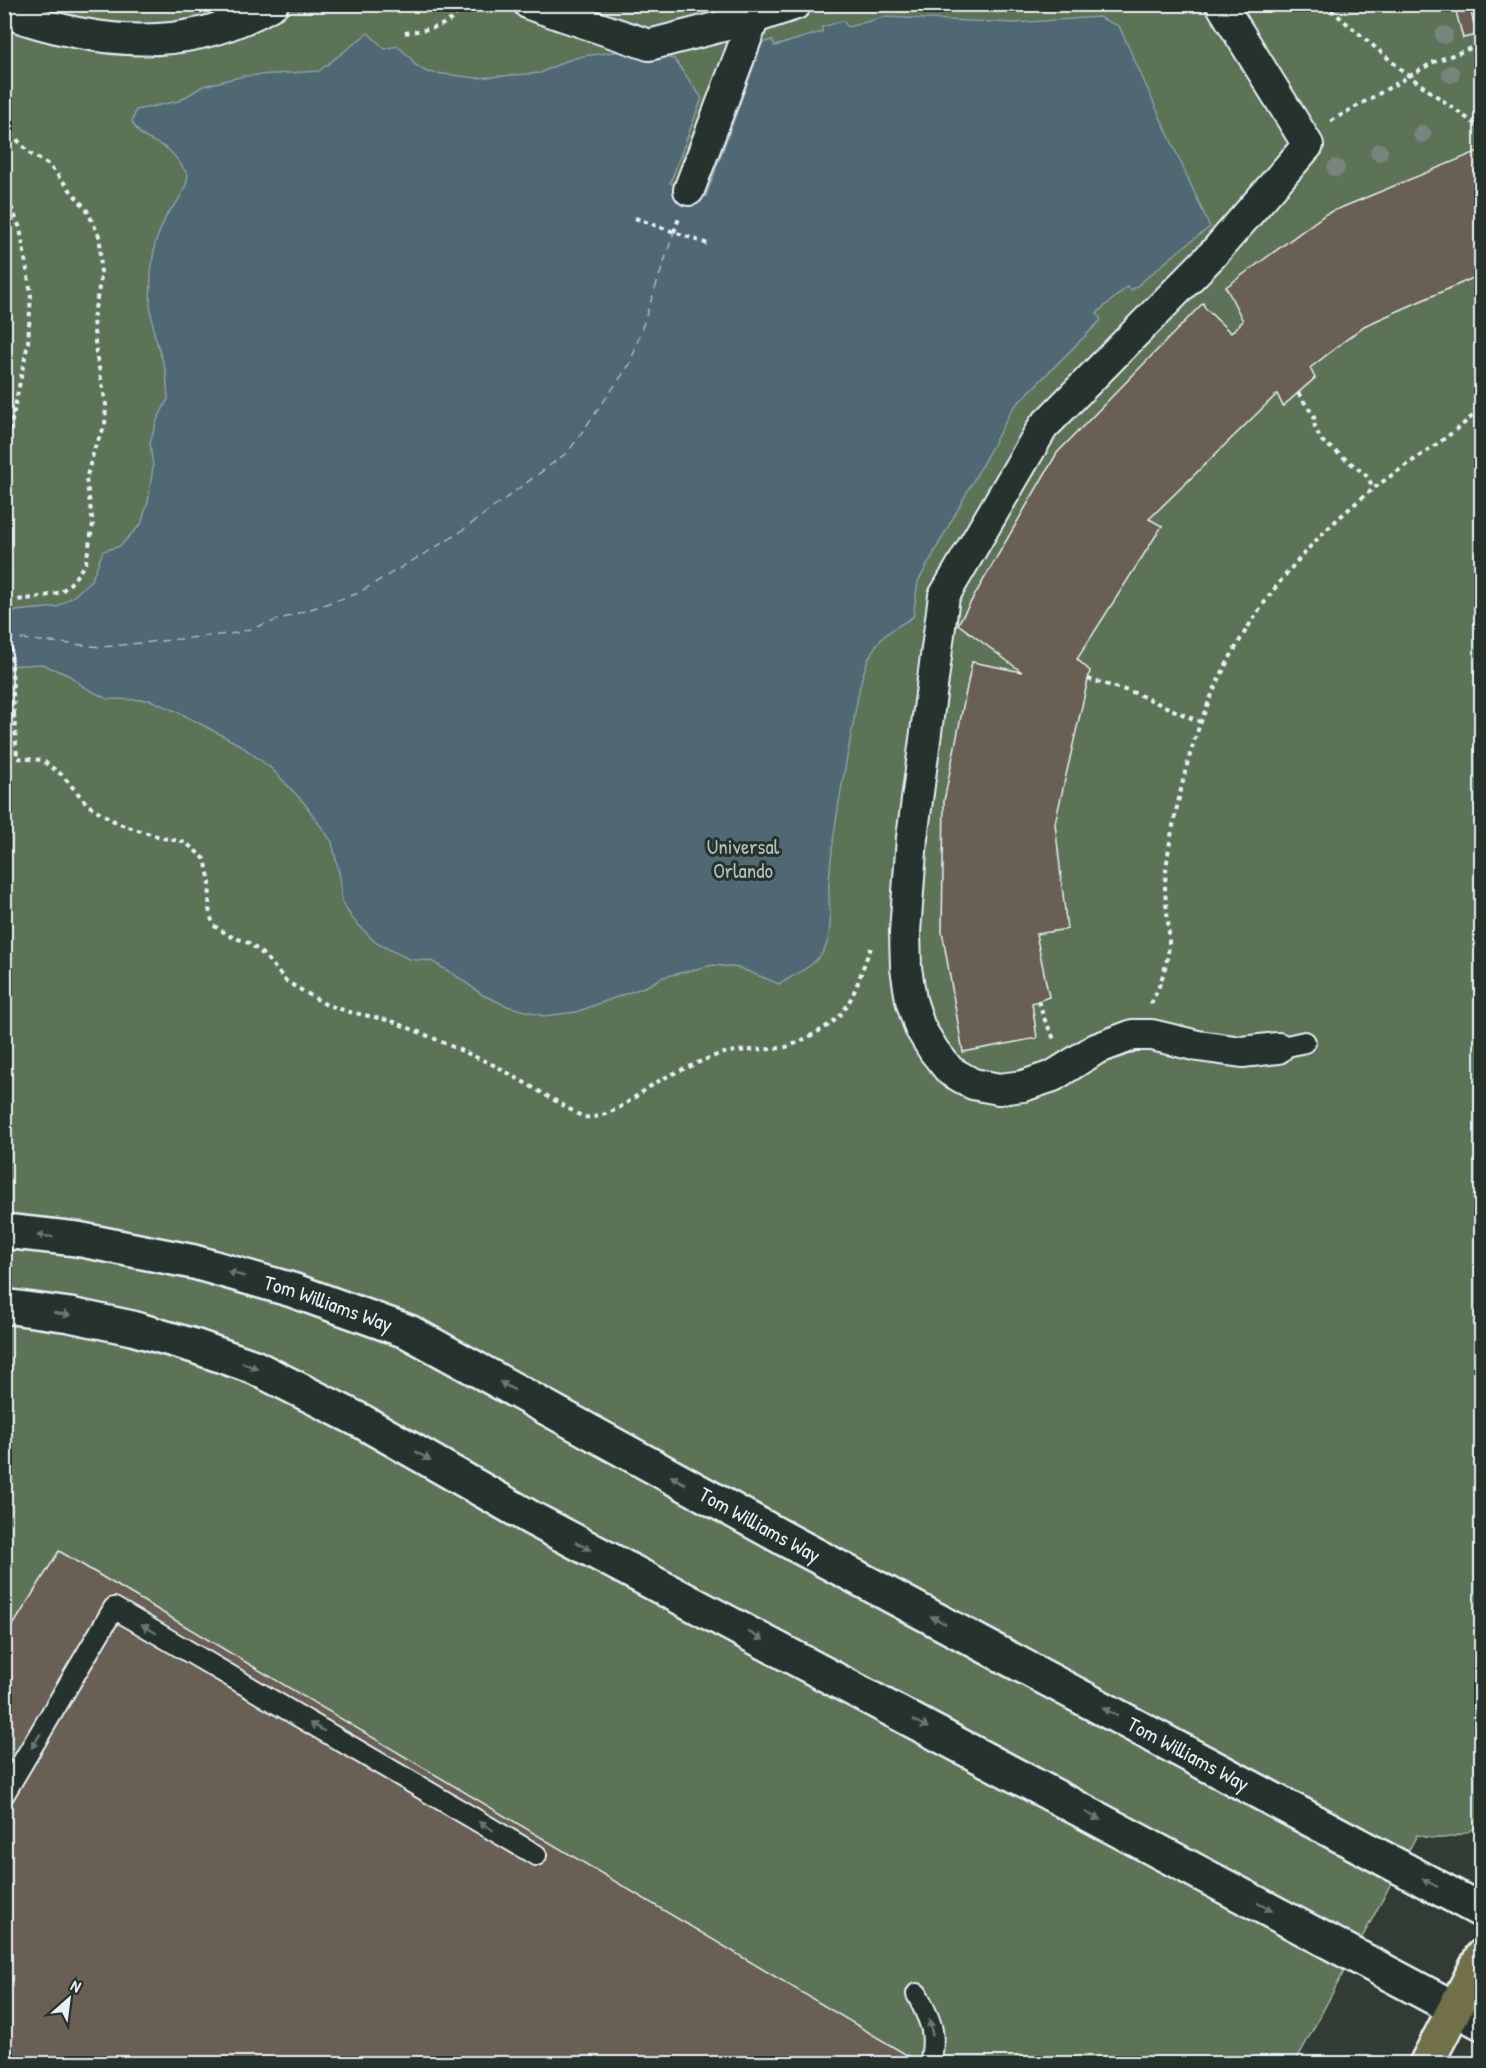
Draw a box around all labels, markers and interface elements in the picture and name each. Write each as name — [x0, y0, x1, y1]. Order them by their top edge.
park label: Universal Orlando — [707, 832, 780, 885]
one-way arrow — [36, 1231, 55, 1240]
street label: Tom Williams Way — [260, 1268, 397, 1339]
one-way arrow — [227, 1269, 245, 1278]
one-way arrow — [53, 1310, 72, 1319]
one-way arrow — [241, 1362, 259, 1371]
one-way arrow — [498, 1381, 515, 1391]
one-way arrow — [415, 1451, 432, 1461]
one-way arrow — [669, 1475, 686, 1485]
street label: Tom Williams Way — [694, 1479, 826, 1569]
one-way arrow — [574, 1540, 592, 1550]
one-way arrow — [929, 1616, 946, 1625]
one-way arrow — [141, 1623, 157, 1634]
one-way arrow — [747, 1631, 764, 1641]
one-way arrow — [1101, 1707, 1118, 1717]
street label: Tom Williams Way — [1122, 1709, 1254, 1798]
one-way arrow — [913, 1719, 930, 1729]
one-way arrow — [309, 1722, 325, 1733]
one-way arrow — [30, 1733, 41, 1749]
one-way arrow — [1085, 1811, 1102, 1821]
one-way arrow — [477, 1821, 494, 1831]
one-way arrow — [1421, 1878, 1438, 1888]
one-way arrow — [1257, 1902, 1274, 1912]
north arrow — [39, 1969, 99, 2029]
text: N — [67, 1974, 85, 1998]
one-way arrow — [926, 2018, 935, 2037]

